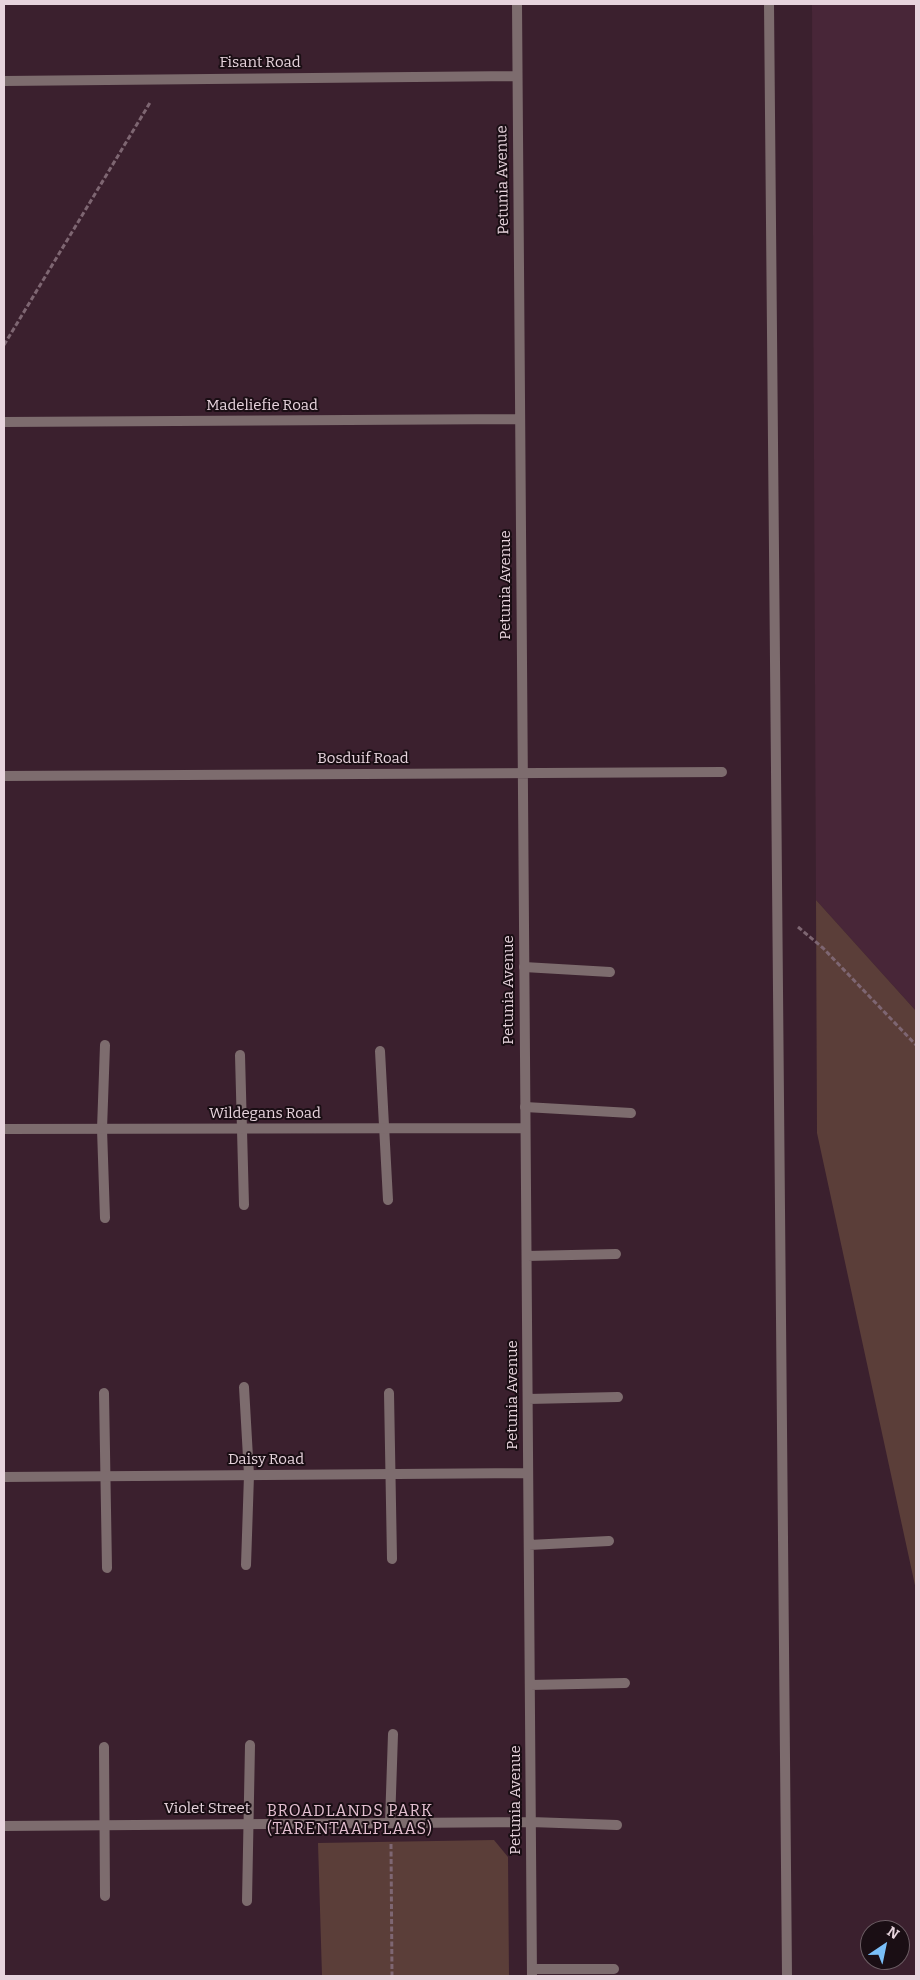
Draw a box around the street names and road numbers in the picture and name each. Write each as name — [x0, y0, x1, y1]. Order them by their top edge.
street label: Fisant Road — [219, 54, 301, 72]
street label: Petunia Avenue — [493, 125, 513, 235]
street label: Madeliefie Road — [206, 397, 318, 415]
street label: Petunia Avenue — [497, 530, 515, 640]
street label: Bosduif Road — [317, 750, 409, 768]
street label: Petunia Avenue — [500, 935, 518, 1045]
street label: Wildegans Road — [209, 1105, 321, 1123]
street label: Petunia Avenue — [504, 1340, 522, 1450]
street label: Daisy Road — [228, 1451, 304, 1469]
street label: Petunia Avenue — [507, 1745, 525, 1855]
street label: Violet Street — [164, 1800, 250, 1818]

